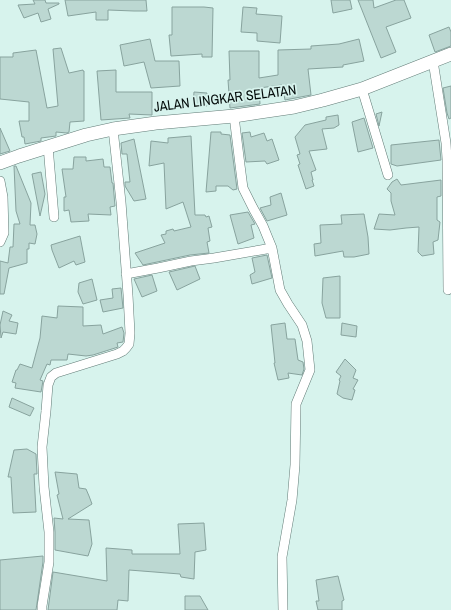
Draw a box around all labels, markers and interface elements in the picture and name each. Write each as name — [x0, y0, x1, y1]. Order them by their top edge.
street label: JALAN LINGKAR SELATAN — [153, 80, 297, 116]

